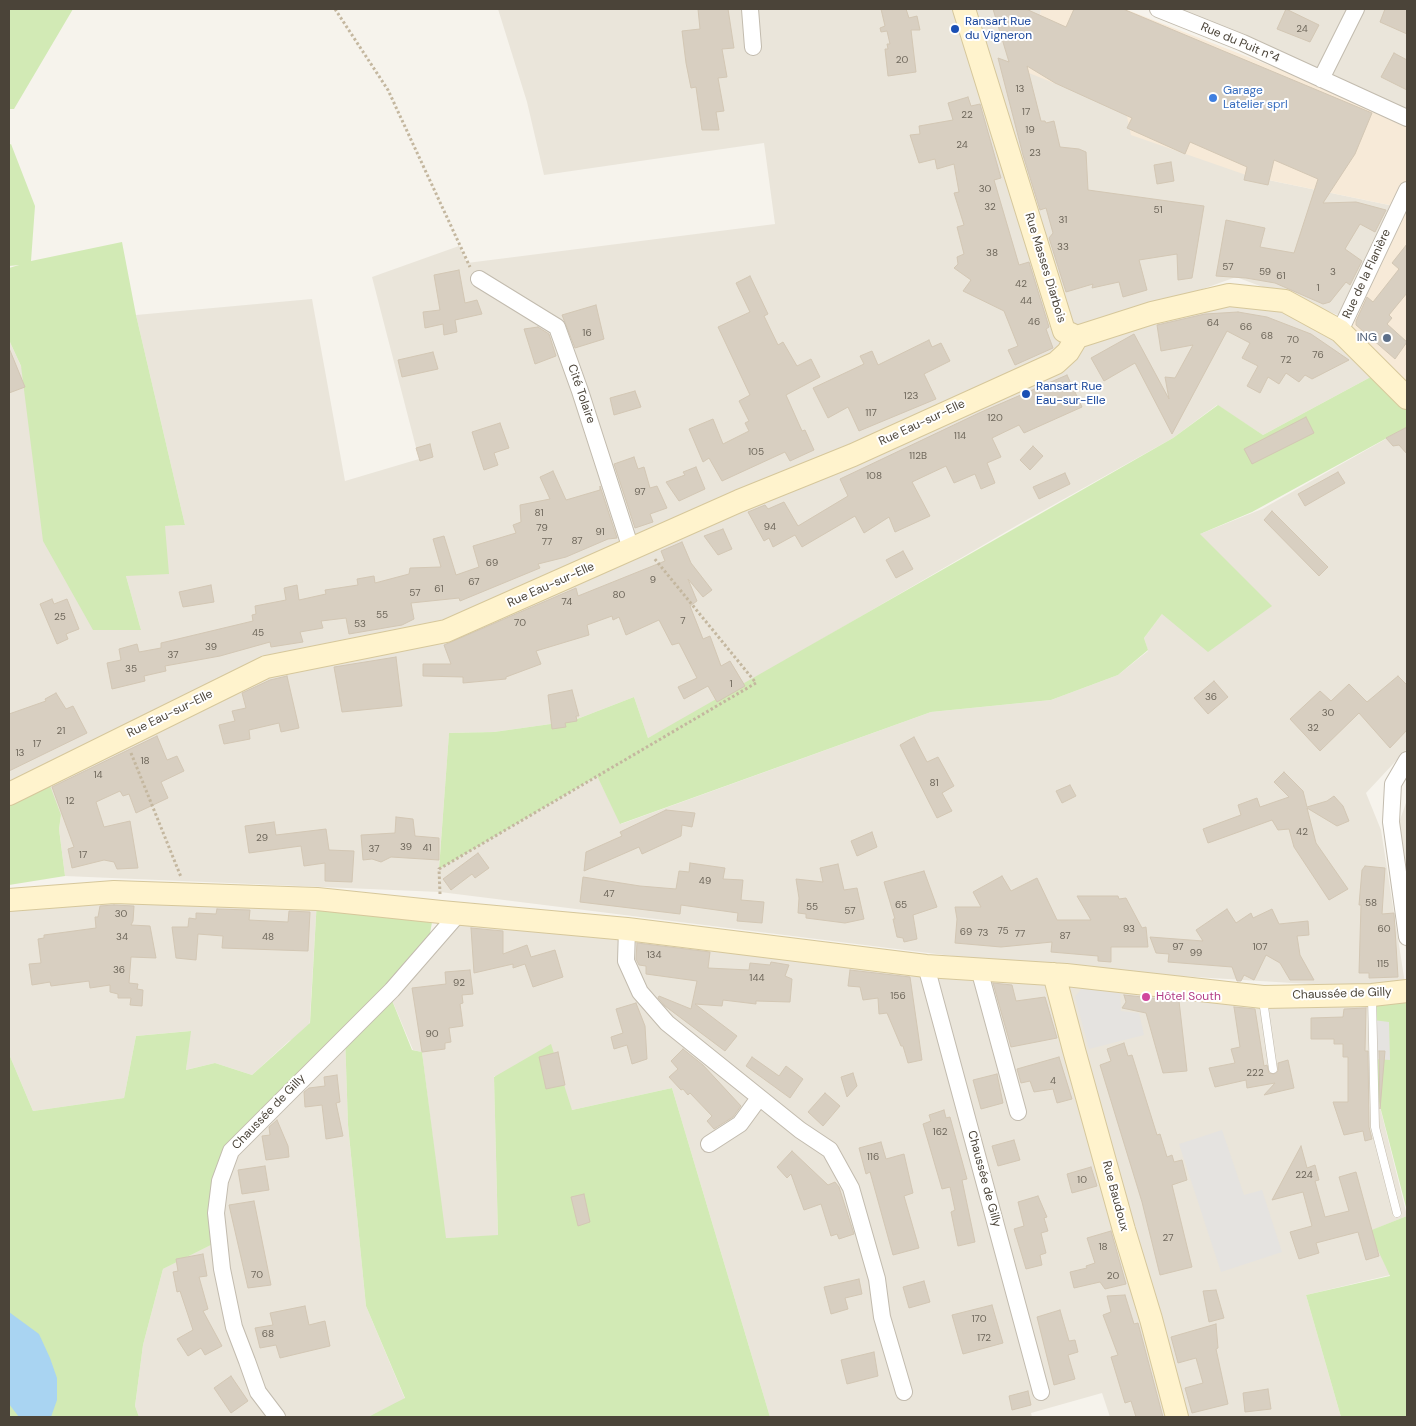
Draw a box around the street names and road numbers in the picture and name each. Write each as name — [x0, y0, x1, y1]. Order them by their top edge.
street label: Rue du Puit n°4 — [1198, 20, 1282, 66]
street label: Rue Masses Diarbois — [1021, 211, 1069, 325]
street label: Rue de la Flanière — [1340, 227, 1394, 321]
street label: Cité Tolaire — [564, 362, 598, 426]
street label: Rue Eau-sur-Elle — [877, 397, 967, 449]
street label: Rue Eau-sur-Elle — [505, 559, 597, 611]
street label: Rue Eau-sur-Elle — [125, 687, 215, 741]
street label: Chaussée de Gilly — [1292, 985, 1392, 1003]
street label: Chaussée de Gilly — [229, 1071, 309, 1153]
street label: Chaussée de Gilly — [964, 1129, 1004, 1229]
street label: Rue Baudoux — [1099, 1159, 1131, 1233]

